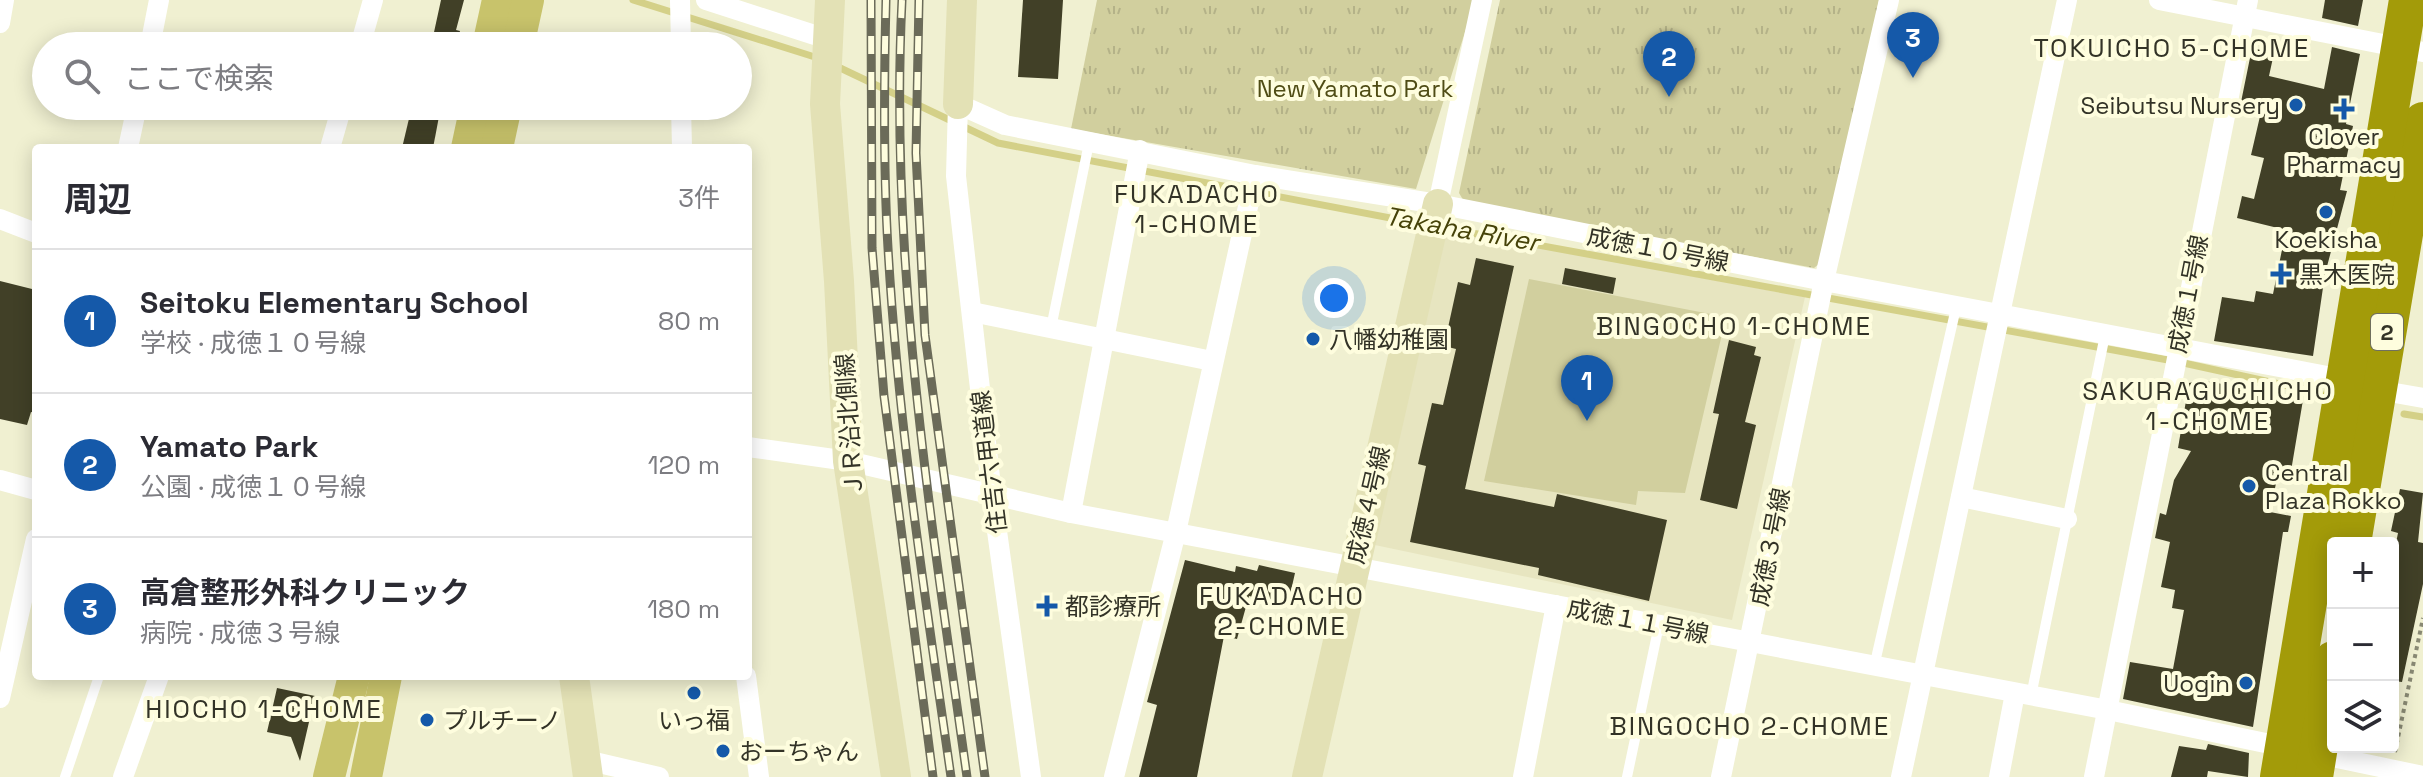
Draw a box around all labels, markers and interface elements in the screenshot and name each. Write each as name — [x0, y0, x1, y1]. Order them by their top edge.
pin: 3 — [1887, 12, 1939, 78]
pin: 2 — [1643, 31, 1695, 97]
district label: TOKUICHO 5-CHOME — [2034, 31, 2310, 65]
search box — [32, 32, 752, 120]
icon: search — [60, 54, 104, 98]
text: ここで検索 — [124, 59, 274, 98]
park label: New Yamato Park — [1257, 73, 1453, 104]
place label: Seibutsu Nursery — [2080, 90, 2280, 121]
marker: Seibutsu Nursery — [2287, 96, 2305, 114]
marker: Clover Pharmacy — [2335, 100, 2353, 118]
place label: Clover Pharmacy — [2286, 121, 2402, 180]
district label: FUKADACHO 1-CHOME — [1114, 177, 1280, 241]
text: 周辺 — [64, 178, 132, 221]
text: 3件 — [678, 181, 720, 215]
water label: Takaha River — [1382, 199, 1545, 260]
marker: Koekisha — [2317, 203, 2335, 221]
street label: 成徳１０号線 — [1584, 220, 1732, 278]
place label: Koekisha — [2274, 224, 2378, 255]
street label: 成徳１号線 — [2161, 232, 2215, 356]
place label: 黒木医院 — [2299, 259, 2395, 290]
marker: 黒木医院 — [2270, 263, 2292, 285]
your location — [1314, 278, 1354, 318]
text: Seitoku Elementary School — [140, 283, 529, 322]
text: 1 — [84, 304, 96, 338]
text: 80 m — [658, 304, 720, 338]
district label: BINGOCHO 1-CHOME — [1596, 309, 1872, 343]
road number: 2 — [2371, 314, 2403, 350]
place label: 八幡幼稚園 — [1329, 324, 1449, 355]
text: 学校 · 成徳１０号線 — [140, 326, 366, 360]
marker: 八幡幼稚園 — [1304, 330, 1322, 348]
street label: ＪＲ沿北側線 — [829, 352, 869, 498]
pin: 1 — [1561, 355, 1613, 421]
district label: SAKURAGUCHICHO 1-CHOME — [2082, 374, 2334, 438]
street label: 住吉六甲道線 — [965, 389, 1013, 535]
text: Yamato Park — [140, 427, 319, 466]
street label: 成徳４号線 — [1339, 443, 1397, 567]
text: 2 — [82, 448, 98, 482]
text: 120 m — [648, 448, 720, 482]
place label: Central Plaza Rokko — [2265, 457, 2402, 516]
text: 公園 · 成徳１０号線 — [140, 470, 366, 504]
marker: Central Plaza Rokko — [2240, 477, 2258, 495]
street label: 成徳３号線 — [1743, 485, 1797, 609]
map controls — [2327, 537, 2399, 753]
button: + — [2327, 537, 2399, 609]
text: 高倉整形外科クリニック — [140, 573, 470, 612]
district label: FUKADACHO 2-CHOME — [1199, 579, 1365, 643]
place label: 都診療所 — [1065, 591, 1161, 622]
text: 3 — [82, 592, 98, 626]
text: 180 m — [647, 592, 720, 626]
street label: 成徳１１号線 — [1564, 592, 1712, 650]
marker: 都診療所 — [1036, 595, 1058, 617]
button: − — [2327, 609, 2399, 681]
text: 病院 · 成徳３号線 — [140, 616, 340, 650]
place label: Uogin — [2163, 668, 2230, 699]
marker: Uogin — [2237, 674, 2255, 692]
button: layers — [2327, 681, 2399, 753]
marker: いっ福 — [685, 684, 703, 702]
district label: HIOCHO 1-CHOME — [145, 692, 383, 726]
place label: プルチーノ — [443, 705, 562, 736]
place label: いっ福 — [658, 705, 730, 736]
district label: BINGOCHO 2-CHOME — [1610, 709, 1890, 743]
marker: プルチーノ — [418, 711, 436, 729]
place label: おーちゃん — [739, 736, 859, 767]
marker: おーちゃん — [714, 742, 732, 760]

